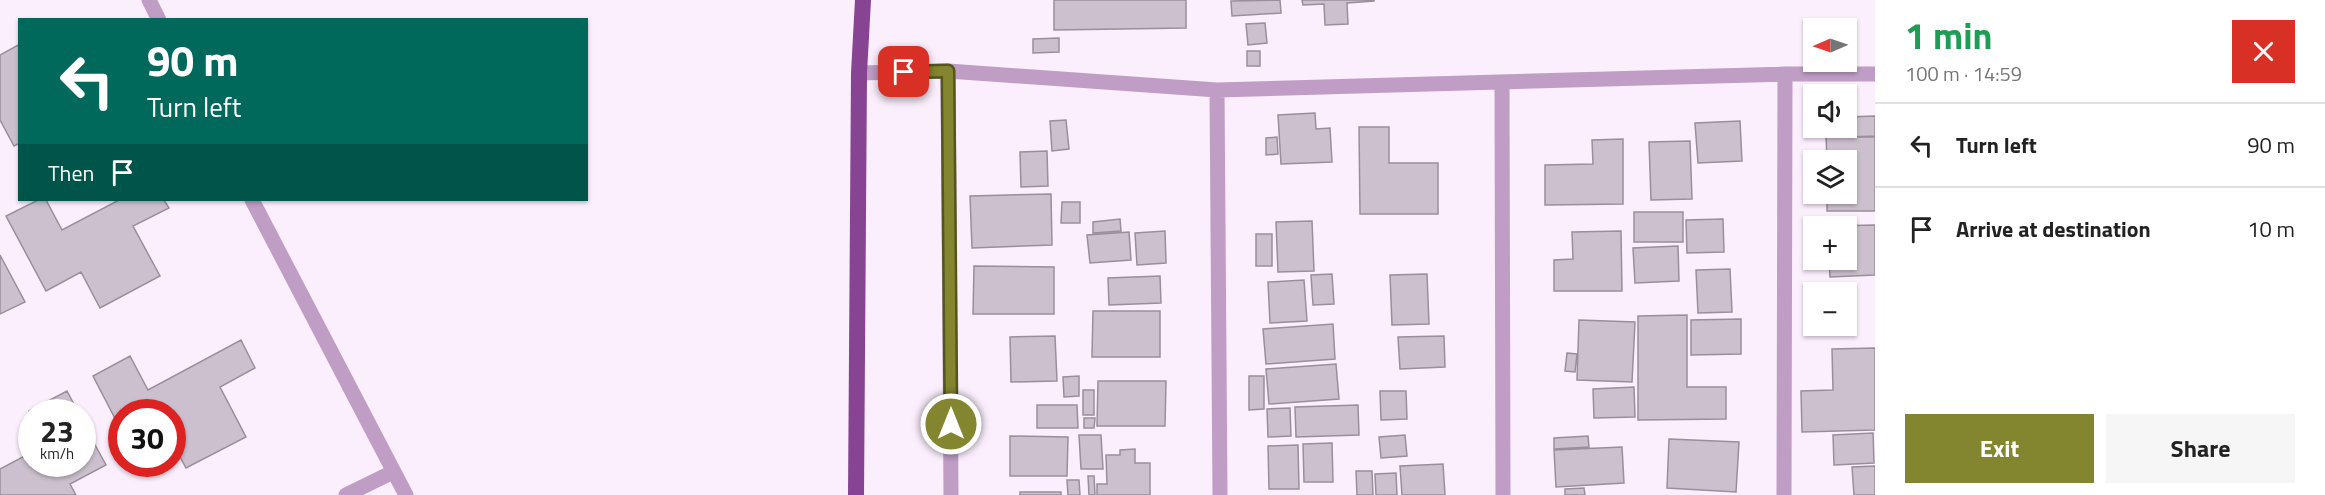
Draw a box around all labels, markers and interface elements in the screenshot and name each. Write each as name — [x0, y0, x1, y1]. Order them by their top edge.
text: 1 min — [1905, 8, 1992, 63]
north arrow — [1803, 18, 1857, 72]
map controls — [1803, 18, 1857, 336]
button: close — [2232, 20, 2295, 83]
text: 90 m — [147, 28, 239, 92]
icon: left — [48, 42, 126, 120]
pin — [878, 46, 929, 97]
icon: arrive — [887, 55, 920, 88]
text: 100 m · 14:59 — [1905, 58, 2022, 89]
button: sound — [1803, 84, 1857, 138]
text: Turn left — [147, 86, 241, 127]
text: Turn left — [1956, 128, 2037, 162]
text: 90 m — [2247, 128, 2295, 162]
icon: left — [1905, 129, 1938, 162]
button: layers — [1803, 150, 1857, 204]
text: Then — [48, 156, 94, 190]
icon: arrive — [106, 156, 139, 189]
text: Arrive at destination — [1956, 212, 2151, 246]
text: 10 m — [2247, 212, 2295, 246]
icon: arrive — [1905, 213, 1938, 246]
button: + — [1803, 216, 1857, 270]
button: − — [1803, 282, 1857, 336]
position arrow — [919, 392, 983, 456]
speed limit sign: 30 — [108, 399, 186, 477]
text: 23 — [40, 408, 74, 454]
button: Exit — [1905, 414, 2094, 483]
button: Share — [2106, 414, 2295, 483]
text: km/h — [40, 442, 74, 465]

